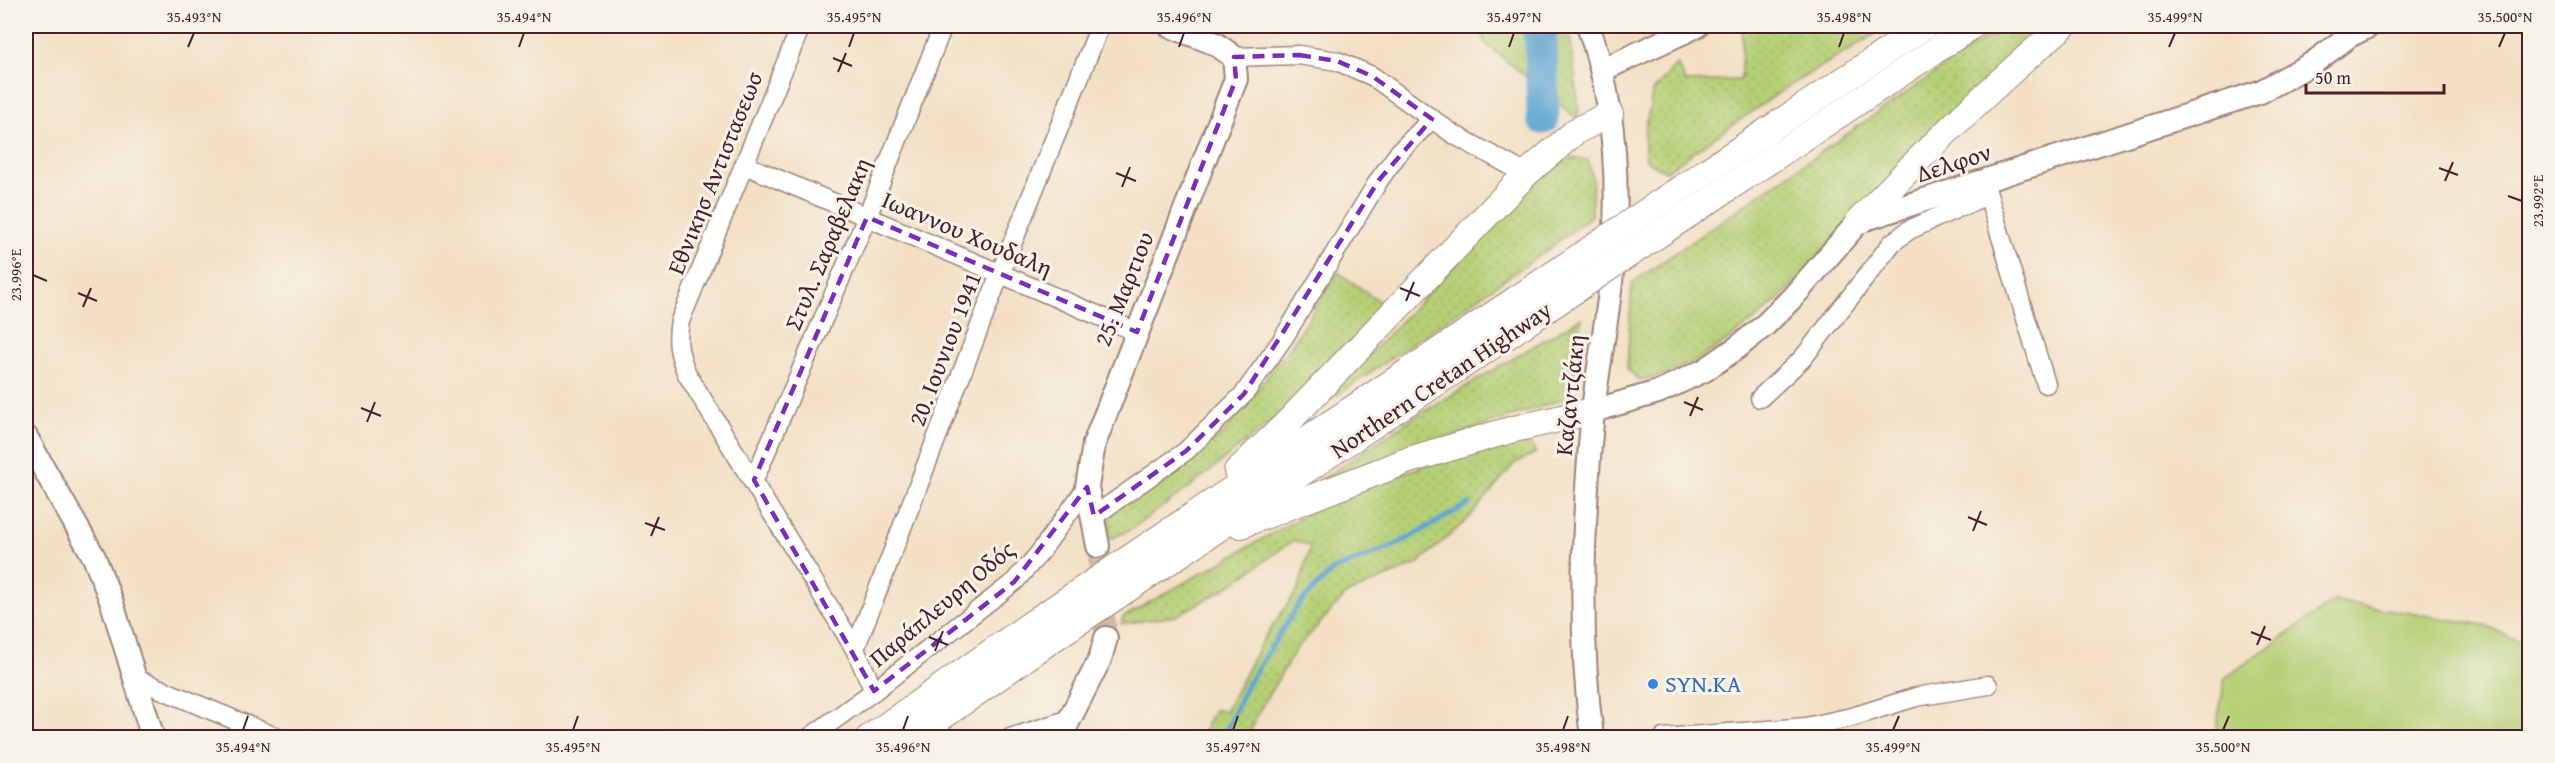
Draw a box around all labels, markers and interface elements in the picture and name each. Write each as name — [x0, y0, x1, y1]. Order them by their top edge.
text: 35.493°N — [167, 6, 222, 27]
text: 35.494°N — [497, 6, 552, 27]
text: 35.495°N — [827, 6, 882, 27]
text: 35.496°N — [1157, 6, 1212, 27]
text: 35.497°N — [1487, 6, 1542, 27]
text: 35.498°N — [1817, 6, 1872, 27]
text: 35.499°N — [2148, 6, 2203, 27]
text: 35.500°N — [2478, 6, 2533, 27]
scale bar — [2306, 57, 2444, 95]
text: 50 m — [2315, 64, 2351, 91]
street label: Εθνικησ Αντιστασεωσ — [658, 66, 771, 280]
street label: Δελφον — [1912, 134, 1996, 191]
street label: Στυλ. Σαραβελακη — [775, 152, 880, 336]
text: 23.992°E — [2527, 174, 2548, 227]
street label: Ιωαννου Χουδαλη — [876, 182, 1058, 285]
street label: 25. Μαρτιου — [1085, 226, 1162, 351]
text: 23.996°E — [5, 248, 26, 301]
street label: 20. Ιουνιου 1941 — [899, 267, 990, 431]
street label: Northern Cretan Highway — [1323, 292, 1558, 467]
street label: Καζαντζάκη — [1546, 333, 1593, 457]
street label: Παράπλευρη Οδός — [861, 532, 1022, 675]
place label: SYN.KA — [1665, 666, 1742, 701]
marker: SYN.KA — [1646, 677, 1660, 691]
text: 35.494°N — [216, 736, 271, 757]
text: 35.495°N — [546, 736, 601, 757]
text: 35.496°N — [876, 736, 931, 757]
text: 35.497°N — [1206, 736, 1261, 757]
text: 35.498°N — [1536, 736, 1591, 757]
text: 35.499°N — [1866, 736, 1921, 757]
text: 35.500°N — [2196, 736, 2251, 757]

